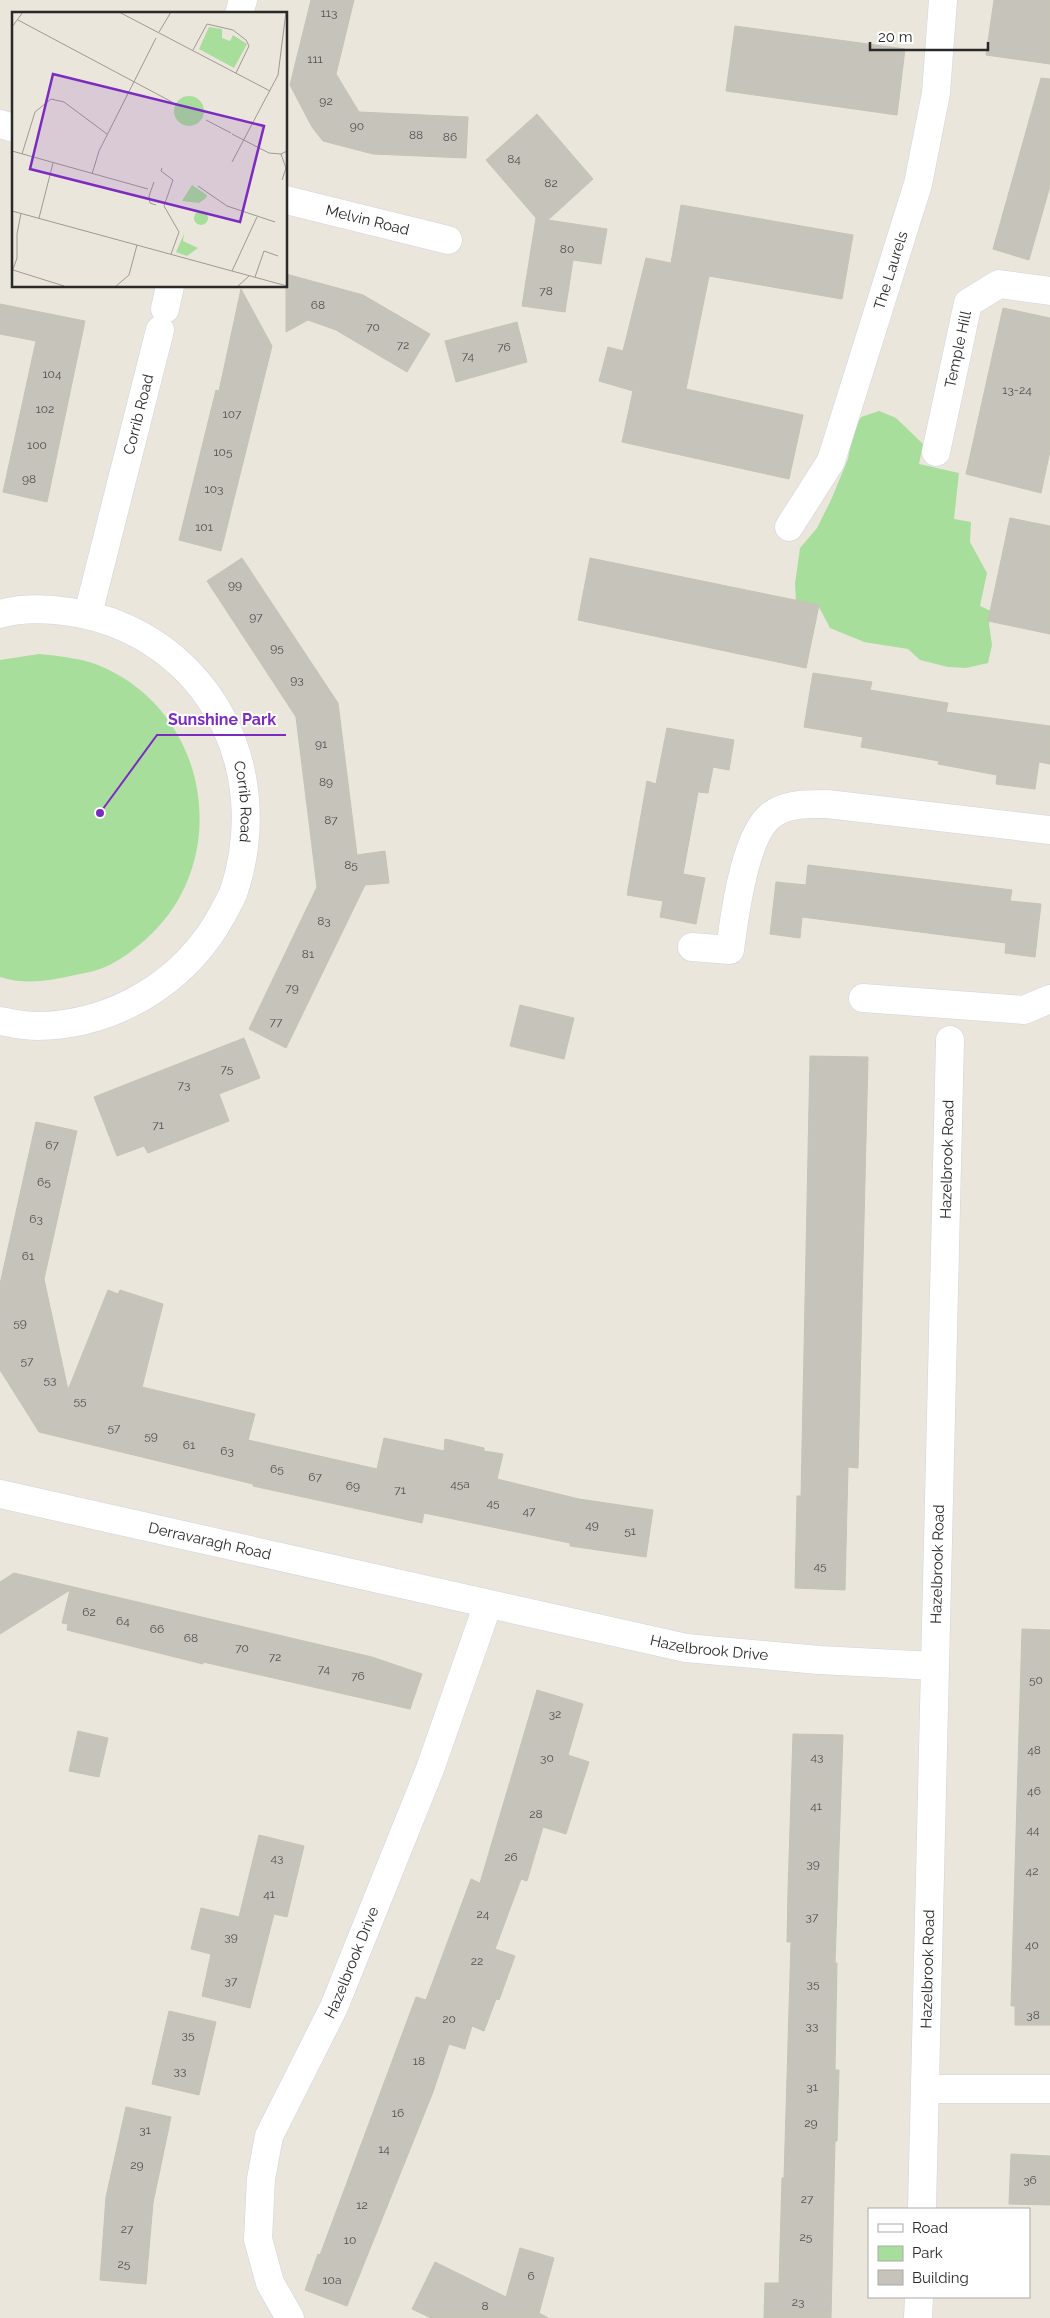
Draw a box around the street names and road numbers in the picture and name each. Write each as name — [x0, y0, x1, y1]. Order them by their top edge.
street label: Melvin Road — [324, 201, 411, 239]
street label: The Laurels — [870, 229, 912, 312]
street label: Temple Hill — [941, 308, 975, 390]
street label: Corrib Road — [120, 372, 157, 456]
street label: Corrib Road — [230, 759, 255, 843]
street label: Hazelbrook Road — [937, 1099, 958, 1219]
street label: Hazelbrook Road — [927, 1504, 948, 1624]
street label: Derravaragh Road — [147, 1519, 273, 1564]
street label: Hazelbrook Drive — [648, 1631, 769, 1664]
street label: Hazelbrook Drive — [321, 1904, 383, 2022]
street label: Hazelbrook Road — [917, 1909, 938, 2029]

